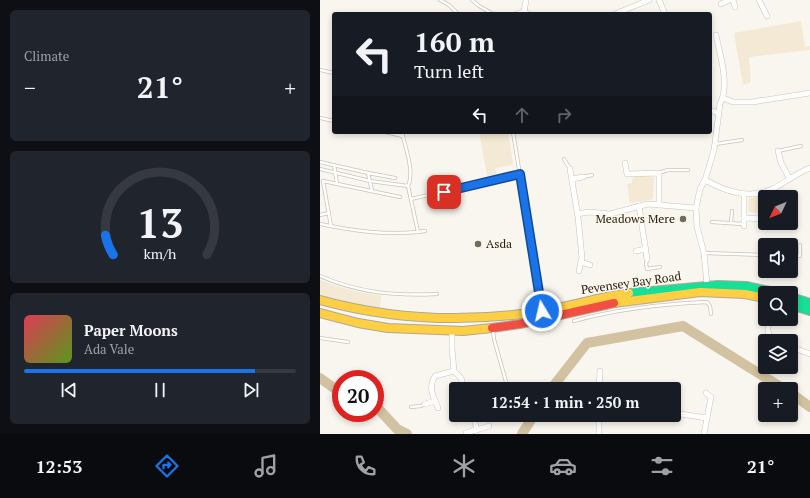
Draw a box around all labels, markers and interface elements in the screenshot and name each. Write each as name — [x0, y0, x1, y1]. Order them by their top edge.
text: 160 m — [414, 23, 495, 60]
icon: left — [348, 28, 400, 80]
text: Climate — [24, 47, 69, 65]
text: Turn left — [414, 59, 484, 83]
text: 21° — [137, 67, 183, 107]
text: − — [24, 73, 36, 102]
text: + — [284, 73, 296, 102]
icon: left — [469, 104, 491, 126]
icon: ahead — [511, 104, 533, 126]
icon: right — [553, 104, 575, 126]
pin — [427, 175, 461, 209]
icon: arrive — [433, 181, 455, 203]
north arrow — [758, 190, 798, 230]
map controls — [758, 190, 798, 422]
text: 13 — [136, 195, 184, 250]
place label: Meadows Mere — [595, 211, 675, 226]
marker: Meadows Mere — [678, 214, 688, 224]
place label: Asda — [486, 236, 512, 251]
button: sound — [758, 238, 798, 278]
marker: Asda — [473, 239, 483, 249]
text: km/h — [144, 244, 177, 263]
street label: Pevensey Bay Road — [580, 268, 682, 297]
button: search — [758, 286, 798, 326]
position arrow — [521, 290, 563, 332]
text: Paper Moons — [84, 320, 178, 340]
button: layers — [758, 334, 798, 374]
text: Ada Vale — [84, 340, 134, 358]
speed limit sign: 20 — [332, 370, 384, 422]
icon: previous — [58, 379, 80, 401]
icon: pause — [149, 379, 171, 401]
icon: next — [240, 379, 262, 401]
button: + — [758, 382, 798, 422]
text: 12:54 · 1 min · 250 m — [491, 392, 639, 412]
icon: directions — [153, 452, 181, 480]
icon: music — [252, 452, 280, 480]
icon: phone — [351, 452, 379, 480]
icon: climate — [450, 452, 478, 480]
icon: car — [549, 452, 577, 480]
icon: filters — [648, 452, 676, 480]
text: 12:53 — [35, 454, 82, 478]
text: 21° — [747, 454, 774, 478]

